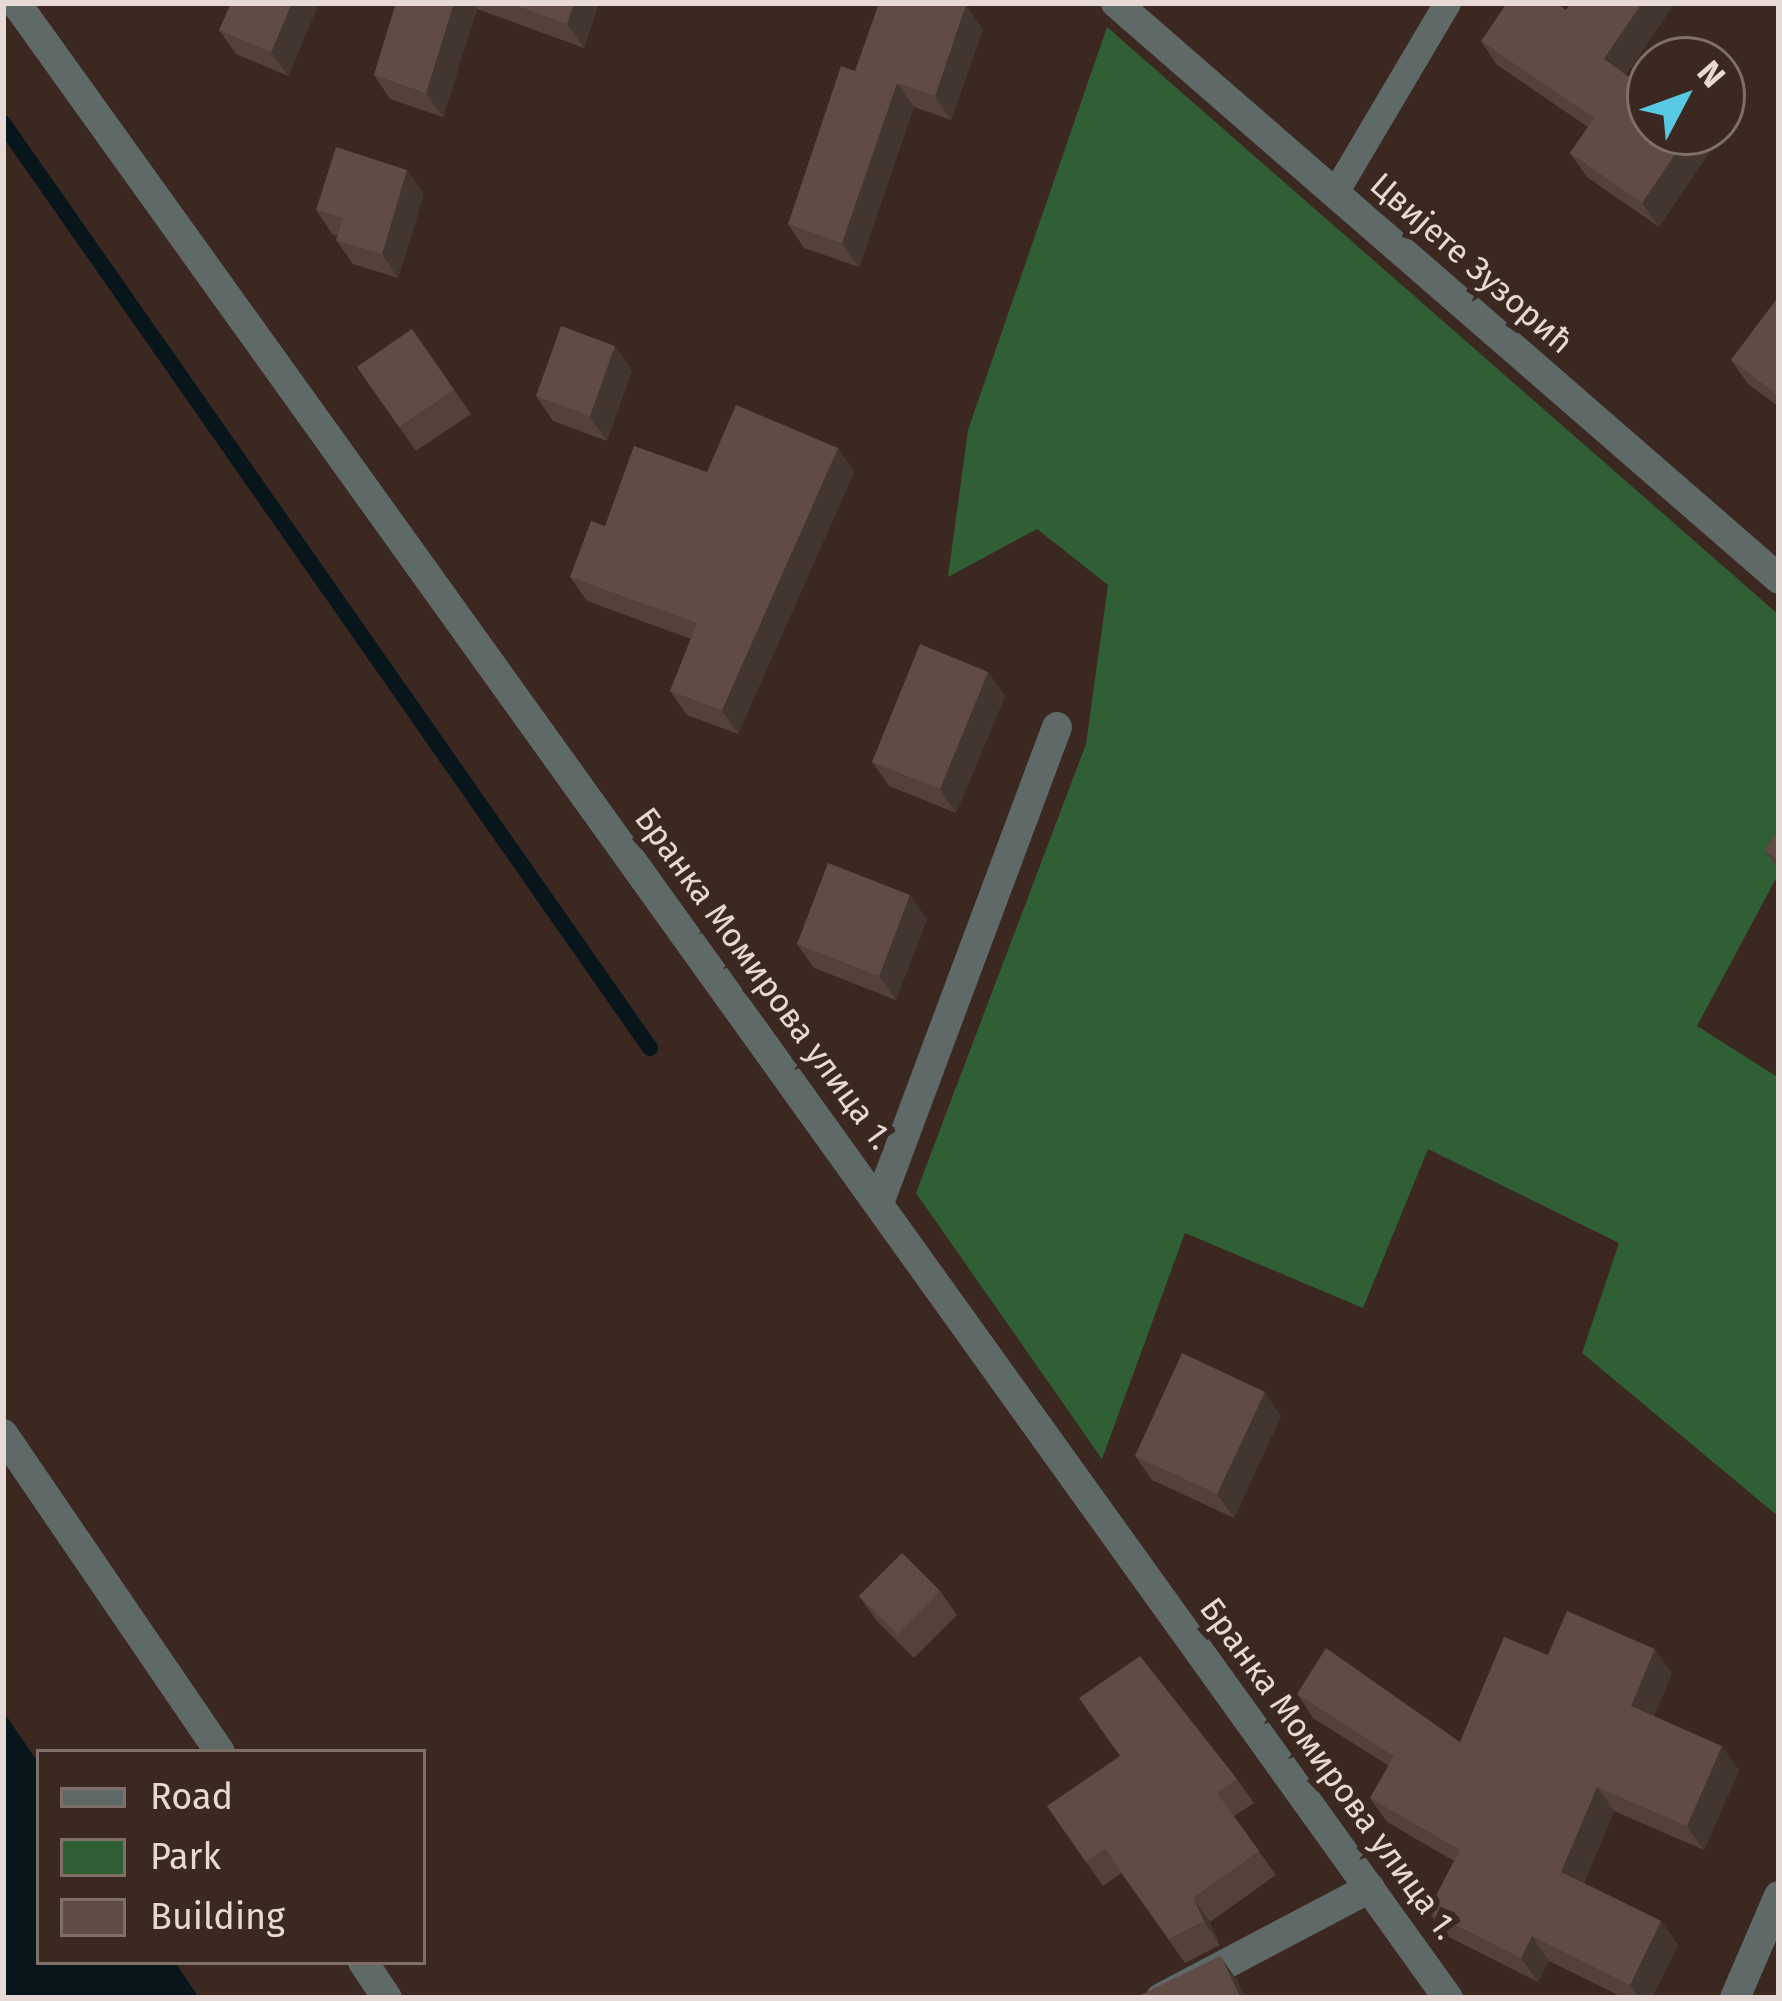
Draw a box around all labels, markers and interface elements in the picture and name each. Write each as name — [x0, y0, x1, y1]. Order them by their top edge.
north arrow — [1626, 36, 1746, 156]
text: N — [1689, 53, 1733, 96]
street label: Цвијете Зузорић — [1362, 165, 1580, 363]
street label: Бранка Момирова улица 1. — [626, 800, 900, 1158]
street label: Бранка Момирова улица 1. — [1191, 1590, 1465, 1948]
legend — [36, 1749, 426, 1965]
text: Road — [150, 1775, 233, 1819]
text: Park — [150, 1835, 221, 1879]
text: Building — [150, 1895, 285, 1939]

